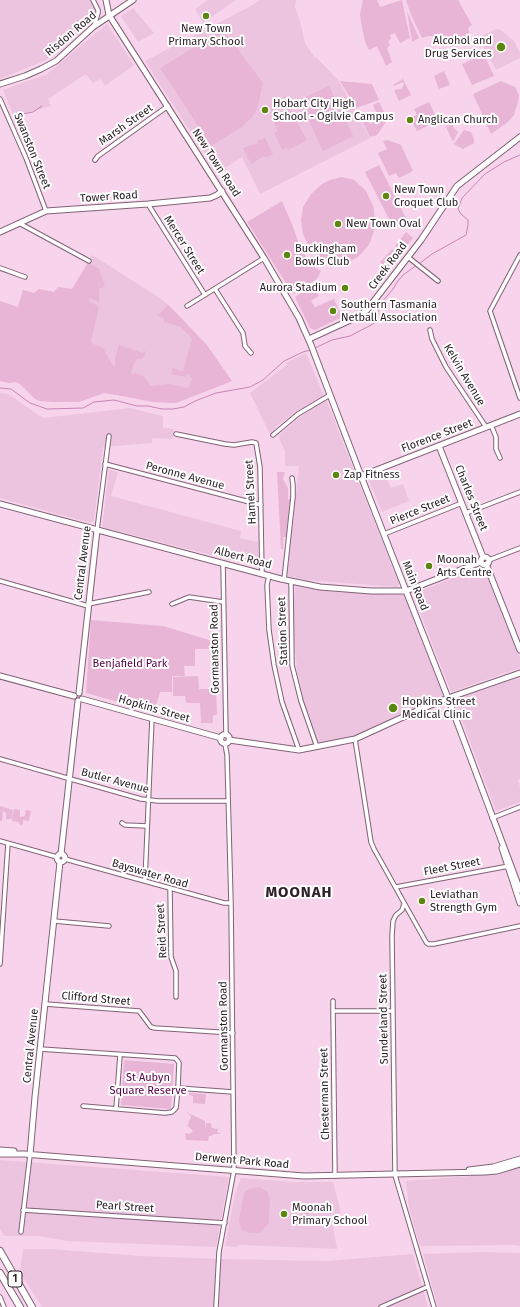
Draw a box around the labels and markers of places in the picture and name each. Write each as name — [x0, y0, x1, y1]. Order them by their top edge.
marker: New Town Primary School — [201, 11, 211, 21]
place label: New Town Primary School — [168, 22, 244, 48]
place label: Alcohol and Drug Services — [425, 34, 492, 60]
marker: Alcohol and Drug Services — [495, 41, 507, 53]
place label: Hobart City High School - Ogilvie Campus — [273, 97, 394, 123]
marker: Hobart City High School - Ogilvie Campus — [260, 105, 270, 115]
place label: Anglican Church — [418, 113, 498, 127]
marker: Anglican Church — [405, 115, 415, 125]
place label: New Town Croquet Club — [394, 183, 458, 209]
marker: New Town Croquet Club — [381, 191, 391, 201]
place label: New Town Oval — [346, 217, 421, 231]
marker: New Town Oval — [333, 219, 343, 229]
place label: Buckingham Bowls Club — [295, 242, 356, 268]
marker: Buckingham Bowls Club — [282, 250, 292, 260]
place label: Aurora Stadium — [260, 281, 337, 295]
marker: Aurora Stadium — [340, 283, 350, 293]
place label: Southern Tasmania Netball Association — [341, 298, 437, 324]
marker: Southern Tasmania Netball Association — [328, 306, 338, 316]
place label: Zap Fitness — [344, 468, 400, 482]
marker: Zap Fitness — [331, 470, 341, 480]
place label: Moonah Arts Centre — [437, 553, 492, 579]
marker: Moonah Arts Centre — [424, 561, 434, 571]
place label: Hopkins Street Medical Clinic — [402, 695, 476, 721]
marker: Hopkins Street Medical Clinic — [387, 702, 399, 714]
place label: Leviathan Strength Gym — [430, 888, 497, 914]
marker: Leviathan Strength Gym — [417, 896, 427, 906]
place label: Moonah Primary School — [292, 1201, 367, 1227]
marker: Moonah Primary School — [279, 1209, 289, 1219]

